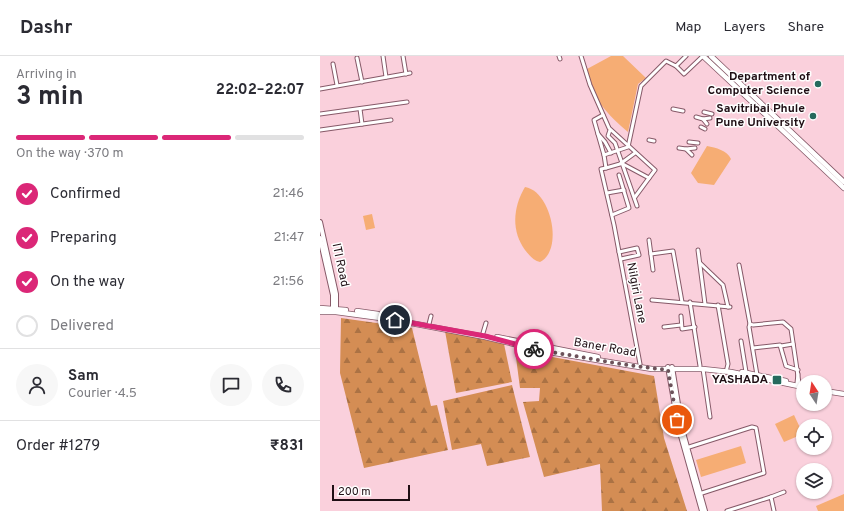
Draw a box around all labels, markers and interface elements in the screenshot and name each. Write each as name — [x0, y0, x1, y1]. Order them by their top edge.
text: Dashr — [20, 16, 72, 40]
text: Map — [675, 19, 701, 36]
text: Layers — [723, 19, 765, 36]
text: Share — [787, 19, 824, 36]
text: Arriving in — [16, 67, 77, 83]
place label: Department of Computer Science — [708, 69, 811, 99]
marker: Department of Computer Science — [813, 79, 823, 89]
text: 3 min — [16, 81, 84, 114]
text: 22:02–22:07 — [216, 81, 304, 100]
place label: Savitribai Phule Pune University — [716, 101, 805, 131]
marker: Savitribai Phule Pune University — [808, 111, 818, 121]
text: On the way · 370 m — [16, 146, 124, 162]
icon: check — [16, 183, 38, 205]
text: Confirmed — [50, 185, 121, 204]
text: 21:46 — [272, 186, 304, 202]
icon: check — [16, 227, 38, 249]
text: Preparing — [50, 229, 117, 248]
text: 21:47 — [274, 230, 304, 246]
street label: ITI Road — [328, 242, 352, 288]
street label: Nilgiri Lane — [622, 261, 650, 325]
icon: check — [16, 271, 38, 293]
text: On the way — [50, 273, 125, 292]
text: 21:56 — [272, 274, 304, 290]
pin — [378, 303, 412, 337]
icon: home — [384, 309, 406, 331]
text: Delivered — [50, 317, 114, 336]
courier — [514, 329, 554, 369]
street label: Baner Road — [572, 335, 638, 361]
icon: bike — [523, 338, 545, 360]
button: person — [16, 364, 58, 406]
button: chat — [210, 364, 252, 406]
button: phone — [262, 364, 304, 406]
text: Sam — [68, 367, 99, 386]
place label: YASHADA — [712, 372, 768, 388]
marker: YASHADA — [771, 374, 783, 386]
north arrow — [796, 375, 832, 411]
map controls — [796, 375, 832, 499]
text: Courier · 4.5 — [68, 386, 137, 402]
pin — [660, 403, 694, 437]
icon: bag — [666, 409, 688, 431]
button: locate — [796, 419, 832, 455]
text: Order #1279 — [16, 437, 100, 456]
text: ₹831 — [270, 437, 304, 456]
button: layers — [796, 463, 832, 499]
scale bar — [332, 483, 410, 502]
text: 200 m — [338, 485, 371, 499]

